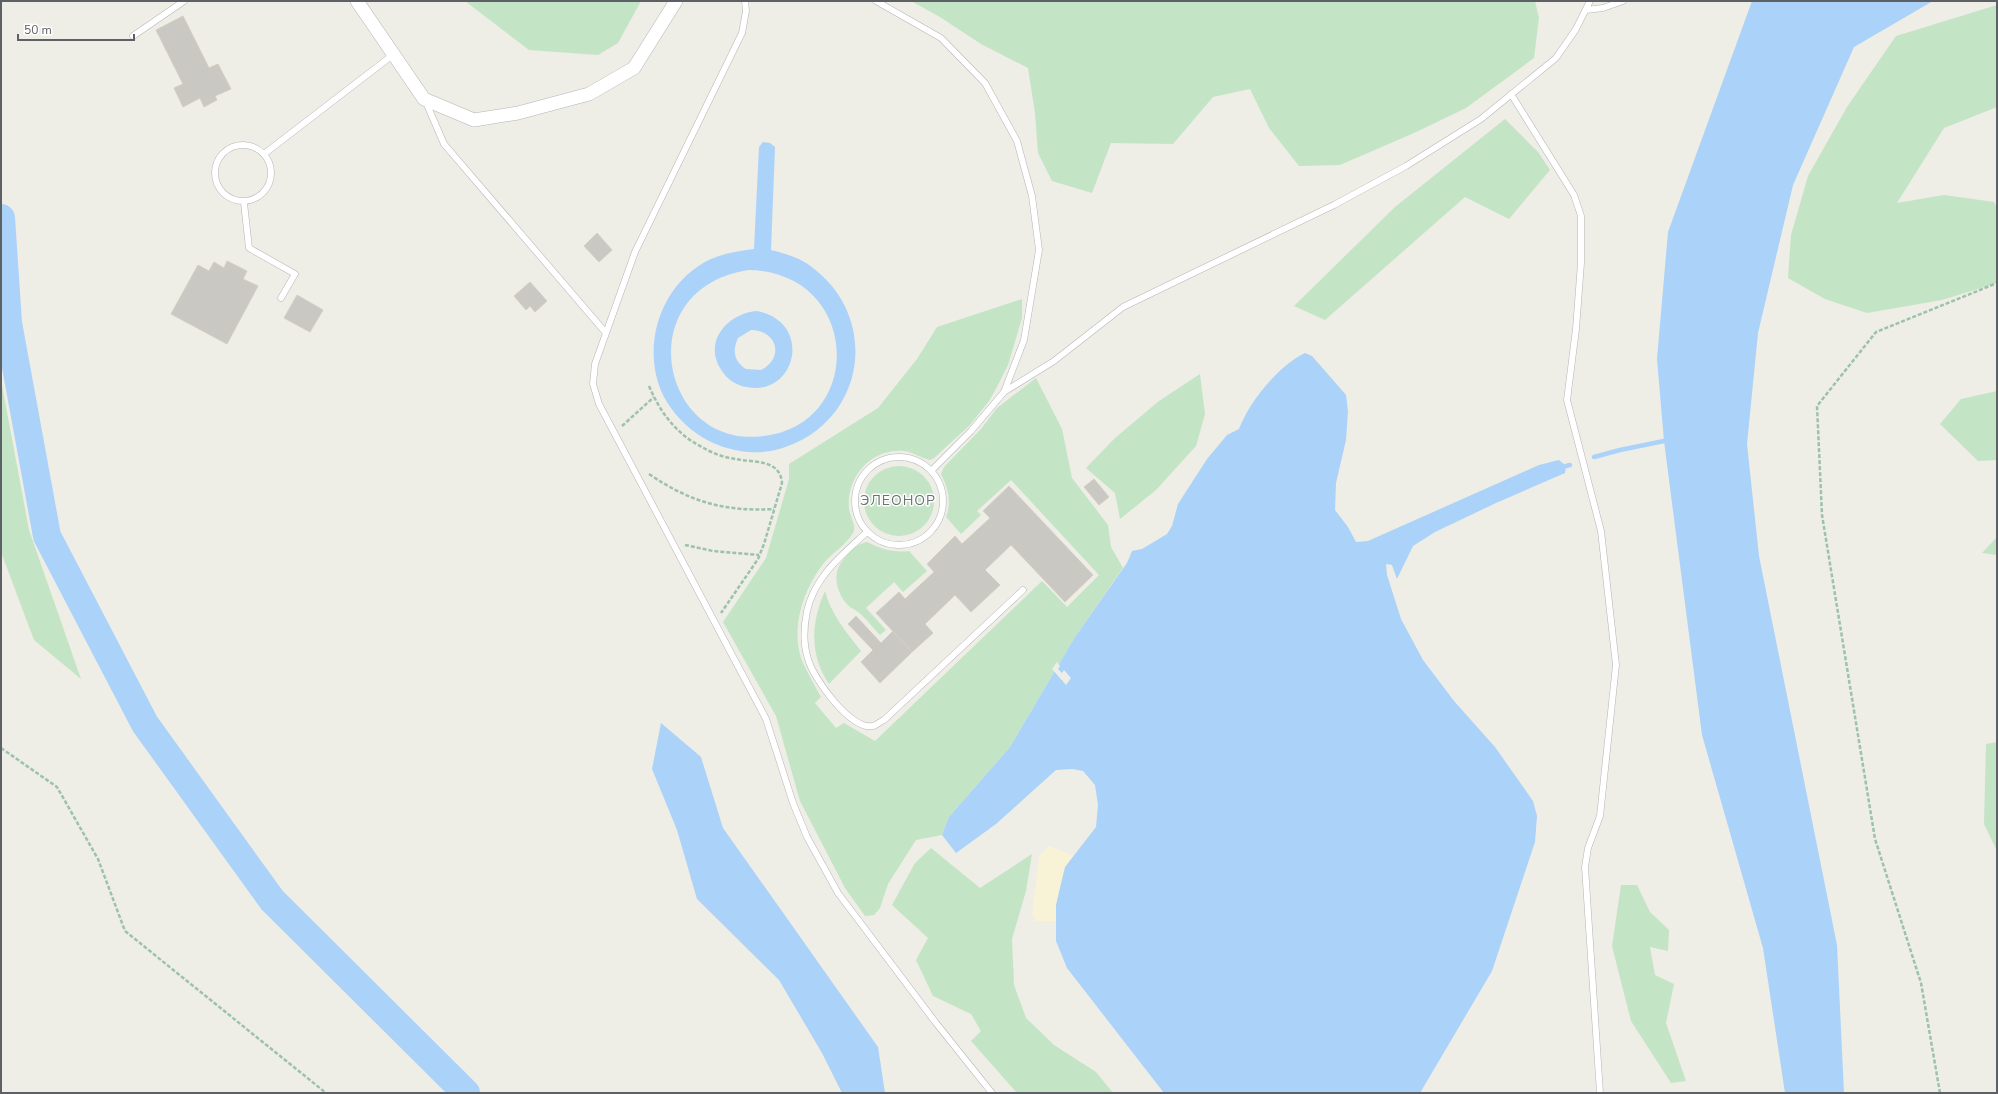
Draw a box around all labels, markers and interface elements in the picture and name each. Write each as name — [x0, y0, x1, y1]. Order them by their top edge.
scale bar — [18, 16, 134, 42]
text: 50 m — [24, 22, 52, 38]
district label: ЭЛЕОНОР — [860, 491, 936, 510]

